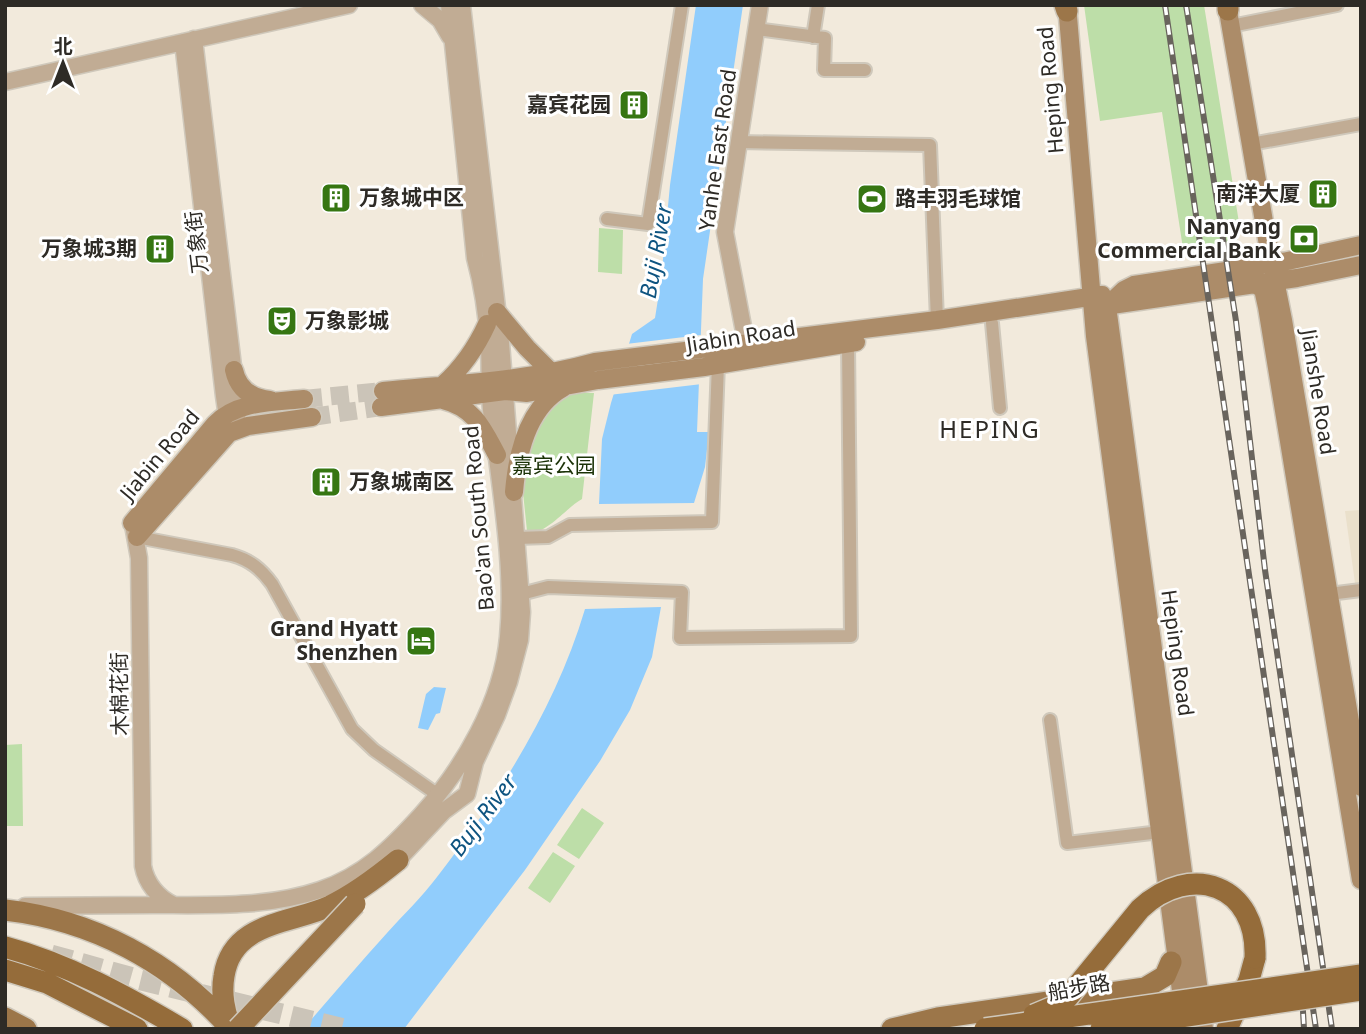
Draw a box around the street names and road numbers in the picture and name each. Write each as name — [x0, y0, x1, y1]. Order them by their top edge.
street label: Heping Road — [1030, 25, 1070, 155]
street label: Yanhe East Road — [692, 67, 742, 232]
street label: 万象街 — [178, 209, 214, 275]
street label: Jiabin Road — [682, 314, 797, 359]
street label: Jianshe Road — [1295, 325, 1343, 457]
street label: Jiabin Road — [112, 403, 205, 507]
street label: Bao'an South Road — [456, 424, 500, 612]
street label: Heping Road — [1155, 588, 1201, 718]
street label: 木棉花街 — [104, 652, 134, 736]
street label: 船步路 — [1045, 968, 1112, 1006]

